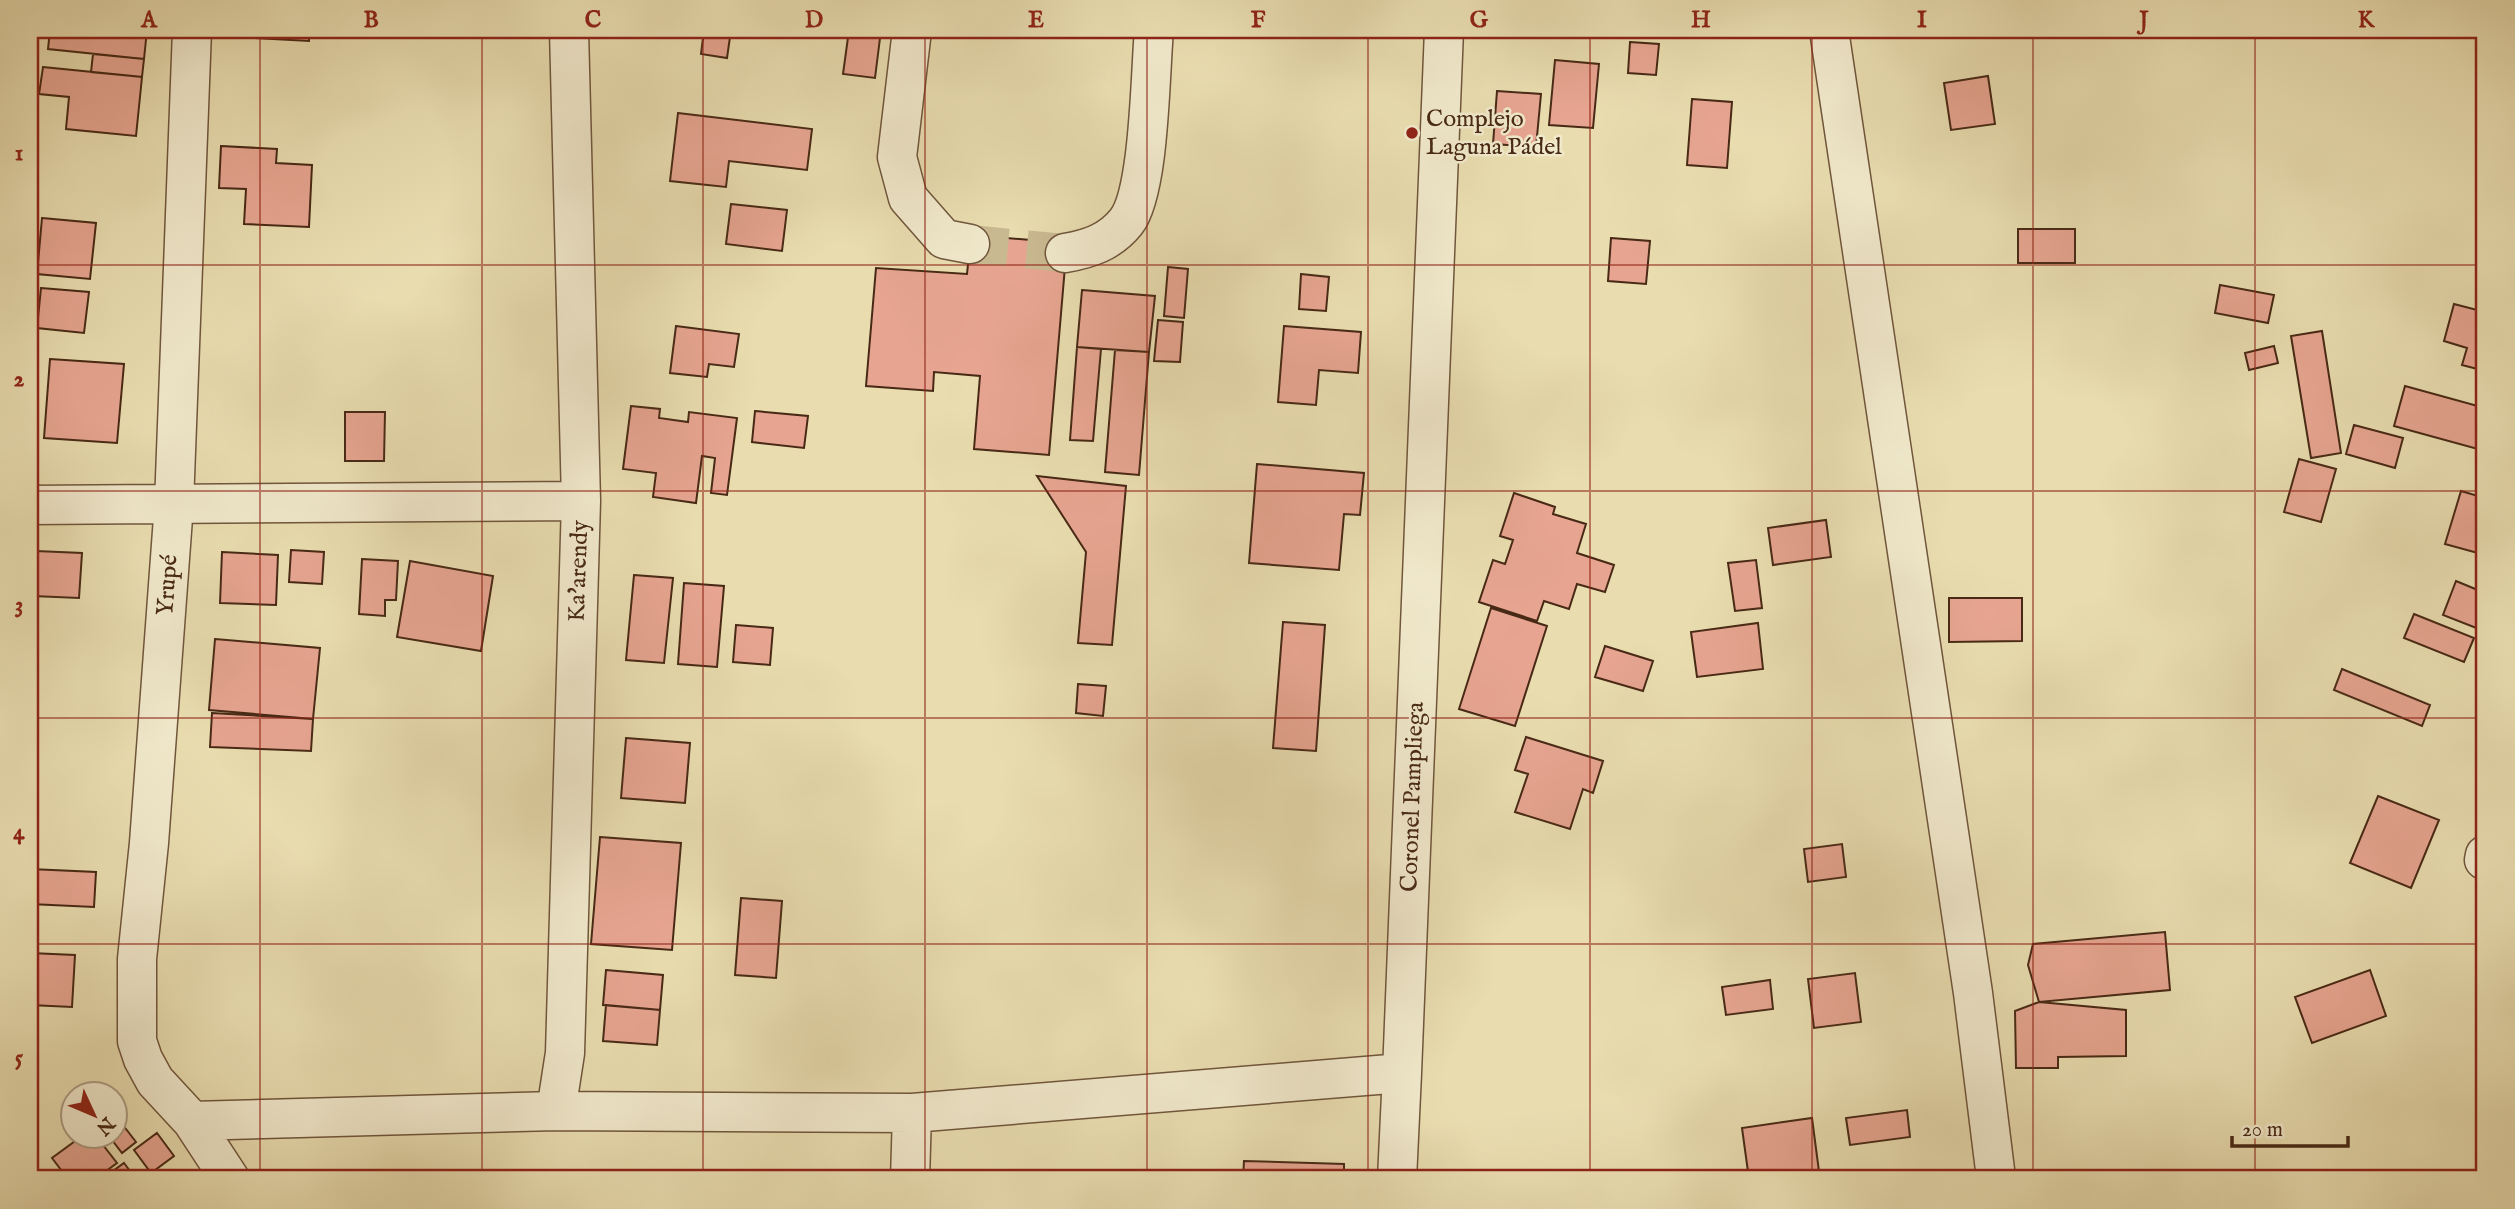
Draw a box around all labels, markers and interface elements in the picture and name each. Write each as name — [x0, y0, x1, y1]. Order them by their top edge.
text: A — [140, 6, 158, 35]
text: B — [363, 6, 379, 35]
text: C — [585, 6, 602, 35]
text: D — [805, 6, 823, 35]
text: E — [1028, 6, 1044, 35]
text: F — [1251, 6, 1266, 35]
text: G — [1470, 6, 1489, 35]
text: H — [1691, 6, 1711, 35]
text: I — [1917, 6, 1927, 35]
text: J — [2136, 6, 2149, 35]
text: K — [2358, 6, 2376, 35]
place label: Complejo Laguna Pádel — [1426, 104, 1562, 163]
marker: Complejo Laguna Pádel — [1404, 125, 1420, 141]
text: 1 — [15, 139, 23, 168]
text: 2 — [14, 365, 25, 394]
street label: Ka'arendy — [562, 520, 596, 622]
street label: Yrupé — [150, 553, 186, 617]
text: 3 — [15, 591, 23, 620]
street label: Coronel Pampliega — [1394, 701, 1432, 893]
text: 4 — [13, 818, 25, 847]
text: 5 — [15, 1044, 24, 1073]
north arrow — [60, 1080, 130, 1150]
scale bar — [2232, 1104, 2347, 1148]
text: N — [90, 1110, 120, 1140]
text: 20 m — [2242, 1117, 2283, 1144]

